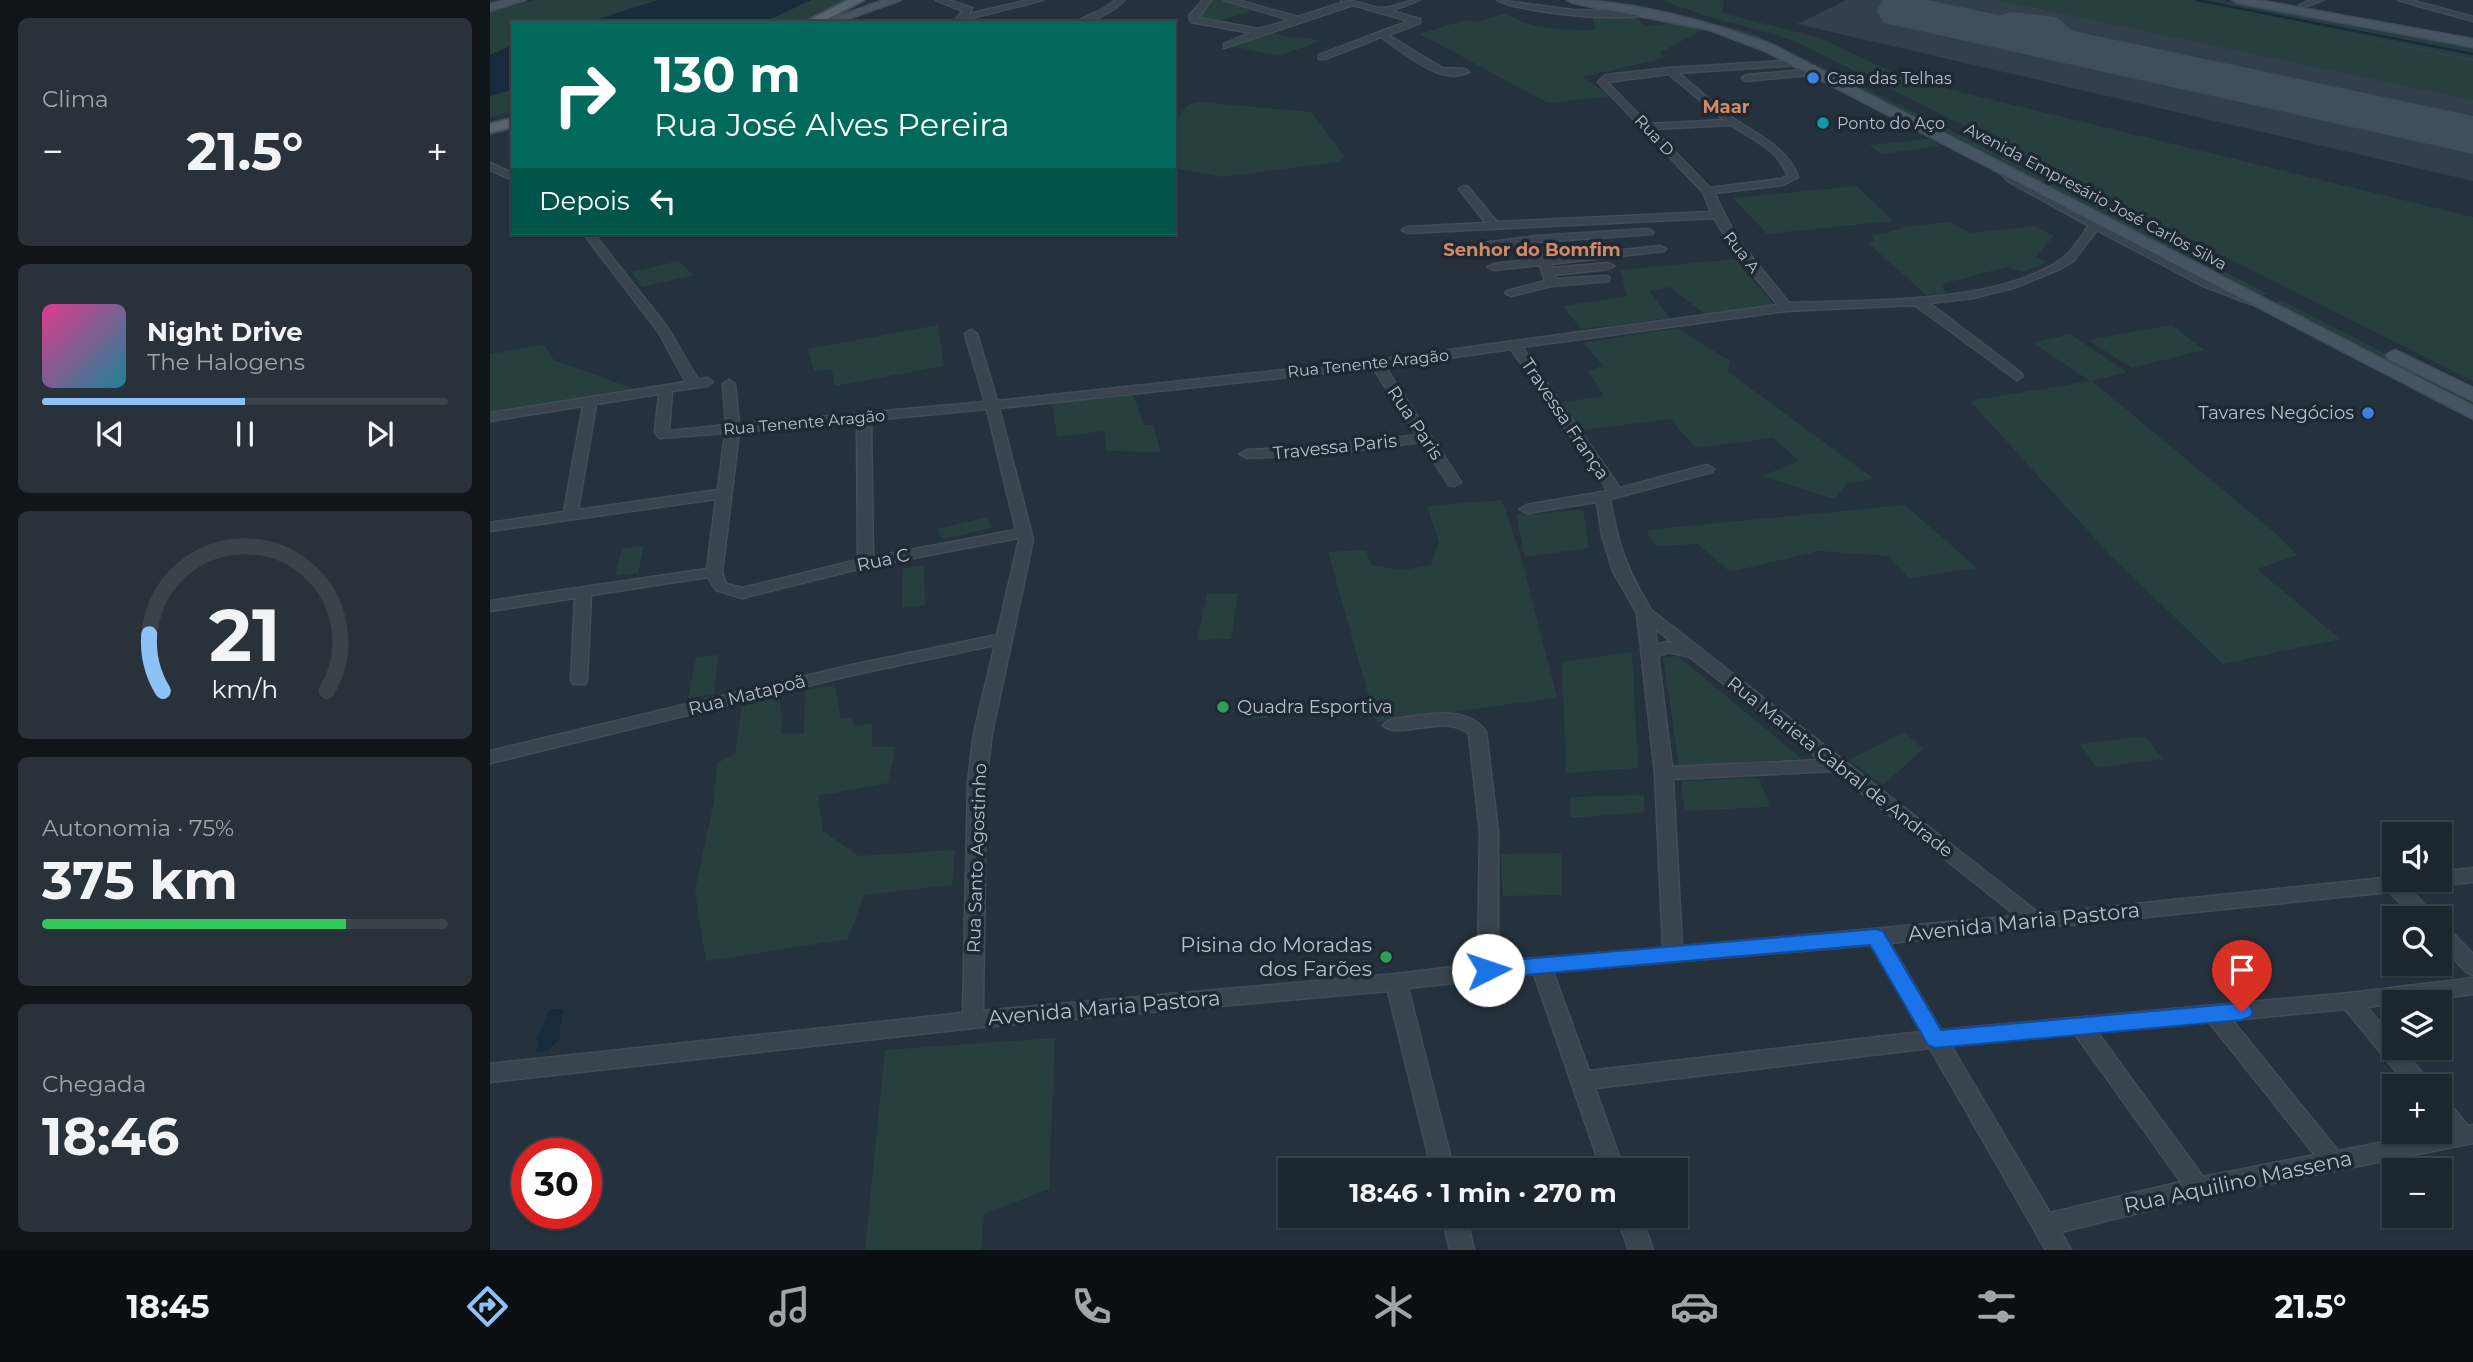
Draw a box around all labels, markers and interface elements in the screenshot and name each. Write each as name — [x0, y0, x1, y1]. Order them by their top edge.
text: 130 m — [654, 45, 801, 104]
icon: right — [539, 49, 630, 140]
place label: Casa das Telhas — [1827, 69, 1952, 88]
marker: Casa das Telhas — [1805, 70, 1821, 86]
text: Clima — [42, 85, 109, 113]
district label: Maar — [1702, 96, 1750, 118]
text: Rua José Alves Pereira — [654, 105, 1010, 144]
street label: Rua D — [1631, 111, 1678, 160]
place label: Ponto do Aço — [1837, 114, 1945, 133]
marker: Ponto do Aço — [1815, 115, 1831, 131]
street label: Avenida Empresário José Carlos Silva — [1961, 119, 2230, 274]
text: 21.5° — [186, 120, 304, 183]
text: − — [42, 128, 64, 175]
text: + — [426, 128, 448, 175]
icon: left — [644, 182, 682, 220]
text: Depois — [539, 185, 630, 217]
street label: Rua A — [1720, 228, 1764, 277]
district label: Senhor do Bomfim — [1443, 239, 1621, 261]
text: Night Drive — [147, 316, 303, 348]
street label: Rua Tenente Aragão — [1286, 346, 1450, 381]
text: The Halogens — [147, 348, 305, 376]
street label: Travessa França — [1516, 354, 1614, 484]
street label: Rua Paris — [1382, 382, 1448, 464]
place label: Tavares Negócios — [2198, 402, 2354, 424]
marker: Tavares Negócios — [2360, 405, 2376, 421]
street label: Rua Tenente Aragão — [722, 406, 886, 439]
icon: previous — [91, 415, 129, 453]
icon: pause — [226, 415, 264, 453]
icon: next — [361, 415, 399, 453]
street label: Travessa Paris — [1272, 430, 1398, 464]
street label: Rua C — [855, 544, 912, 576]
text: 21 — [209, 591, 281, 679]
street label: Rua Matapoã — [686, 670, 808, 720]
street label: Rua Marieta Cabral de Andrade — [1723, 672, 1957, 862]
text: km/h — [212, 674, 278, 704]
place label: Quadra Esportiva — [1237, 696, 1393, 718]
marker: Quadra Esportiva — [1215, 699, 1231, 715]
street label: Rua Santo Agostinho — [963, 763, 991, 953]
text: Autonomia · 75% — [42, 814, 234, 842]
map controls — [2382, 822, 2452, 1228]
button: sound — [2382, 822, 2452, 892]
text: 375 km — [42, 849, 238, 912]
street label: Avenida Maria Pastora — [1907, 897, 2141, 946]
button: search — [2382, 906, 2452, 976]
place label: Pisina do Moradas dos Farões — [1180, 932, 1372, 981]
position arrow — [1451, 933, 1525, 1007]
pin — [2212, 940, 2272, 1012]
marker: Pisina do Moradas dos Farões — [1378, 949, 1394, 965]
icon: arrive — [2223, 951, 2261, 989]
street label: Avenida Maria Pastora — [987, 985, 1221, 1030]
button: layers — [2382, 990, 2452, 1060]
text: Chegada — [42, 1070, 146, 1098]
button: + — [2382, 1074, 2452, 1144]
text: 18:46 — [42, 1105, 179, 1168]
speed limit sign: 30 — [511, 1138, 602, 1229]
street label: Rua Aquilino Massena — [2122, 1145, 2354, 1218]
button: − — [2382, 1158, 2452, 1228]
text: 18:46 · 1 min · 270 m — [1349, 1177, 1617, 1209]
icon: directions — [463, 1282, 512, 1331]
icon: music — [765, 1282, 814, 1331]
icon: phone — [1067, 1282, 1116, 1331]
icon: climate — [1369, 1282, 1418, 1331]
icon: car — [1670, 1282, 1719, 1331]
icon: filters — [1972, 1282, 2021, 1331]
text: 18:45 — [126, 1287, 210, 1326]
text: 21.5° — [2274, 1287, 2346, 1326]

